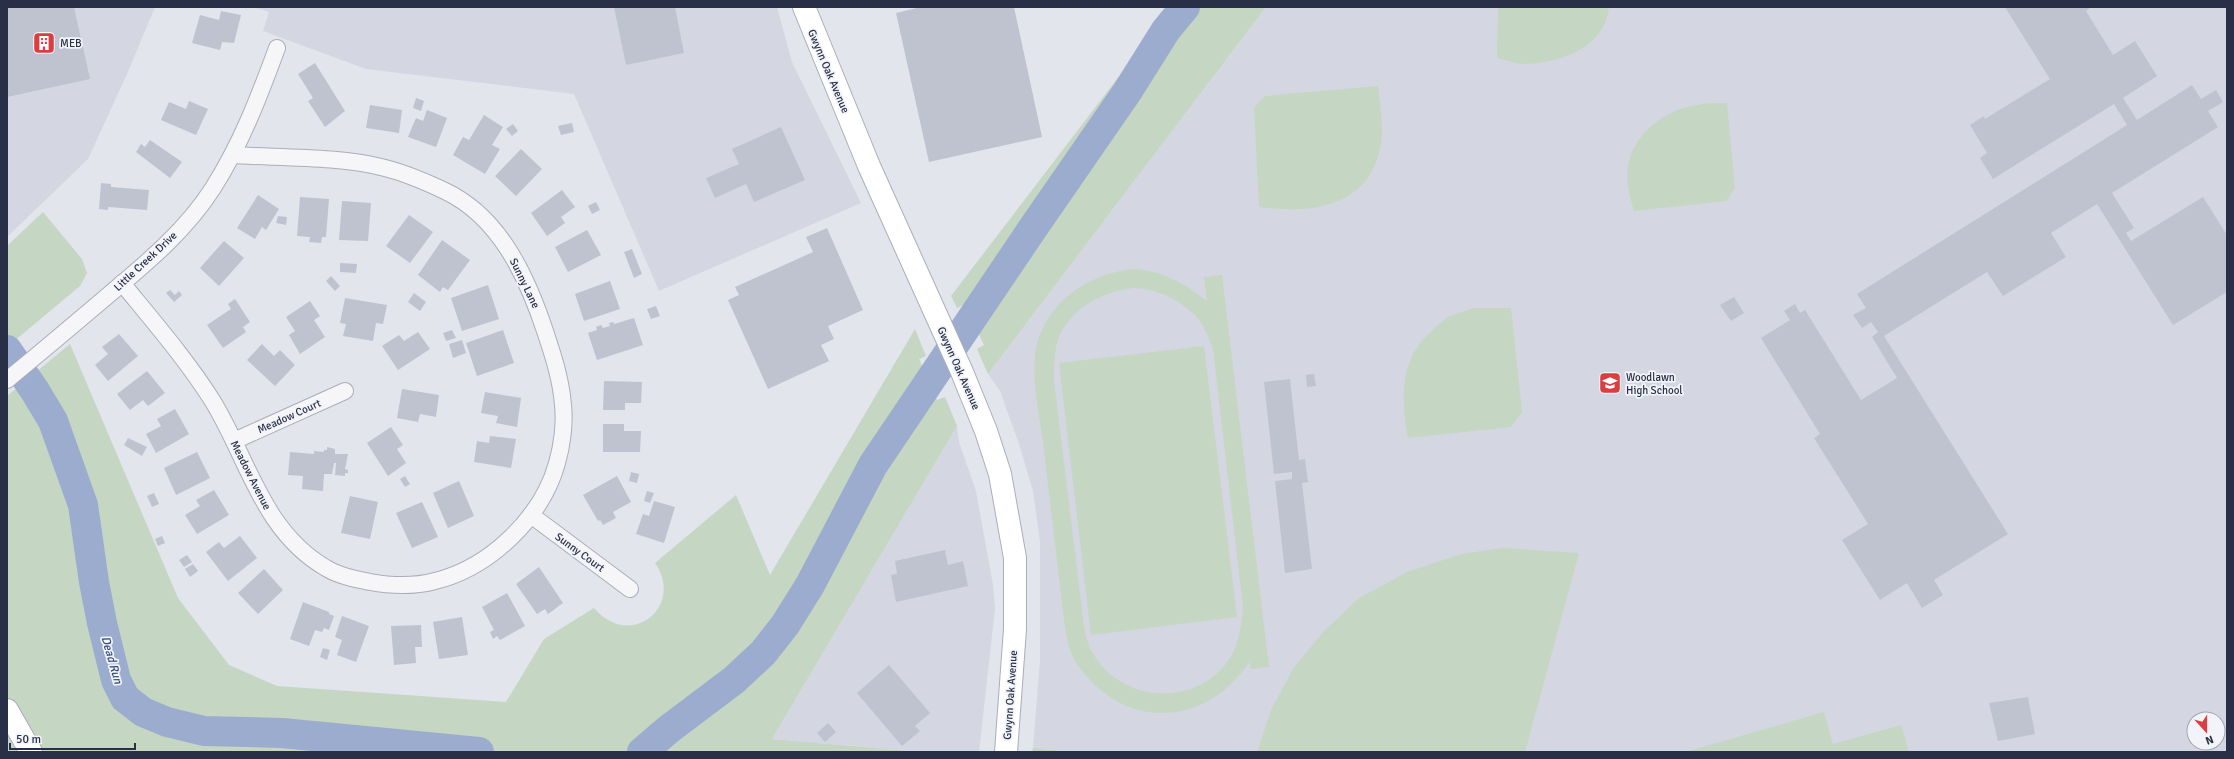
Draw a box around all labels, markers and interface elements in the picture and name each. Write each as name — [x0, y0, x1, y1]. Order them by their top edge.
street label: Gwynn Oak Avenue — [805, 27, 852, 115]
building icon: MEB — [31, 30, 57, 56]
place label: MEB — [60, 37, 82, 50]
street label: Little Creek Drive — [111, 229, 179, 294]
street label: Sunny Lane — [507, 256, 542, 310]
street label: Gwynn Oak Avenue — [934, 325, 983, 412]
school or university icon: Woodlawn High School — [1597, 370, 1623, 396]
place label: Woodlawn High School — [1626, 371, 1683, 397]
street label: Meadow Court — [255, 397, 323, 436]
street label: Meadow Avenue — [227, 438, 274, 512]
street label: Sunny Court — [552, 530, 607, 575]
water label: Dead Run — [98, 635, 126, 686]
street label: Gwynn Oak Avenue — [1001, 650, 1020, 740]
north arrow — [2186, 711, 2226, 751]
scale bar — [10, 725, 135, 751]
text: 50 m — [16, 732, 41, 747]
text: N — [2204, 732, 2215, 747]

